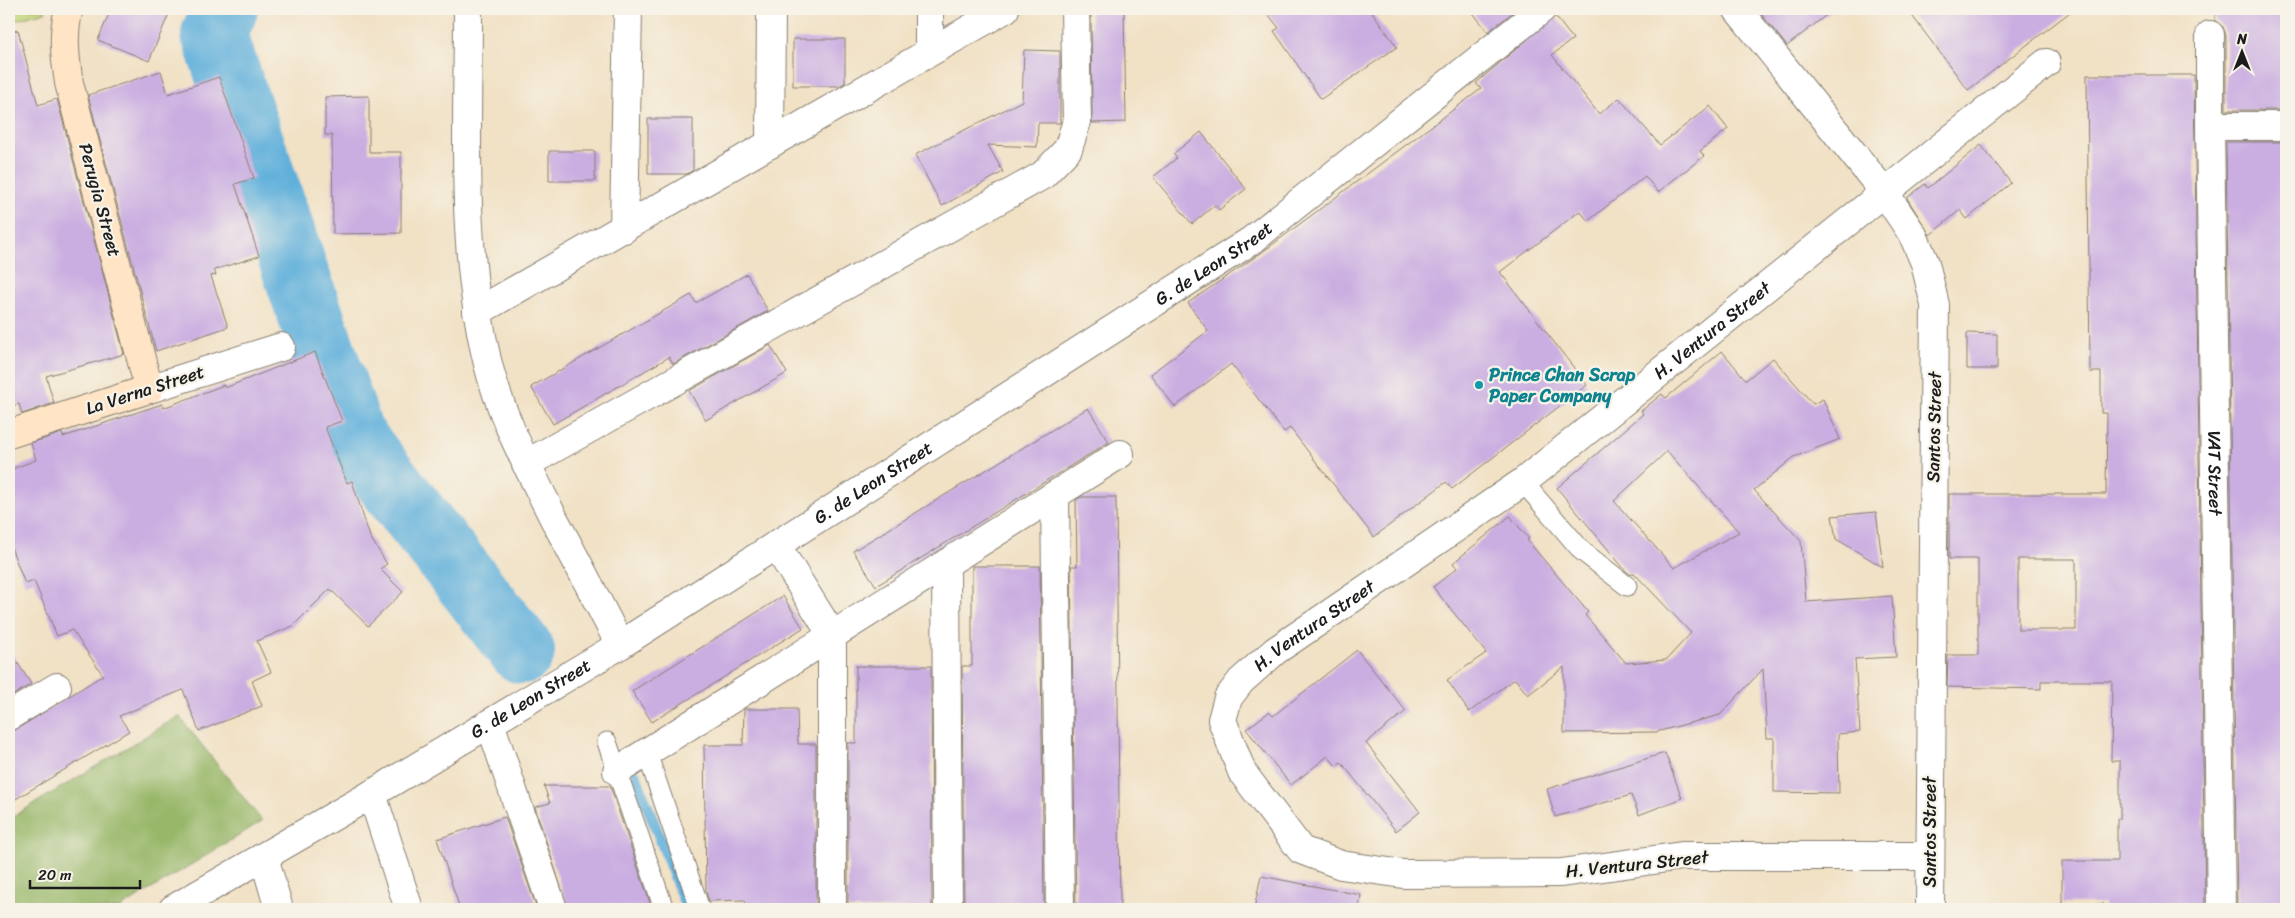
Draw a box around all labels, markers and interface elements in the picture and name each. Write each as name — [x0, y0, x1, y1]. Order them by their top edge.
text: N — [2236, 27, 2247, 52]
north arrow — [2218, 28, 2268, 78]
street label: Perugia Street — [69, 139, 131, 261]
street label: G. de Leon Street — [1148, 213, 1280, 314]
street label: H. Ventura Street — [1646, 273, 1779, 388]
street label: La Verna Street — [81, 356, 209, 424]
place label: Prince Chan Scrap Paper Company — [1489, 359, 1636, 412]
street label: Santos Street — [1917, 371, 1951, 483]
marker: Prince Chan Scrap Paper Company — [1473, 379, 1485, 391]
street label: VAT Street — [2198, 430, 2231, 516]
street label: G. de Leon Street — [807, 432, 939, 533]
street label: H. Ventura Street — [1245, 571, 1382, 680]
street label: G. de Leon Street — [464, 650, 598, 747]
street label: Santos Street — [1914, 776, 1946, 887]
street label: H. Ventura Street — [1564, 841, 1711, 887]
scale bar — [30, 858, 140, 890]
text: 20 m — [38, 862, 72, 888]

